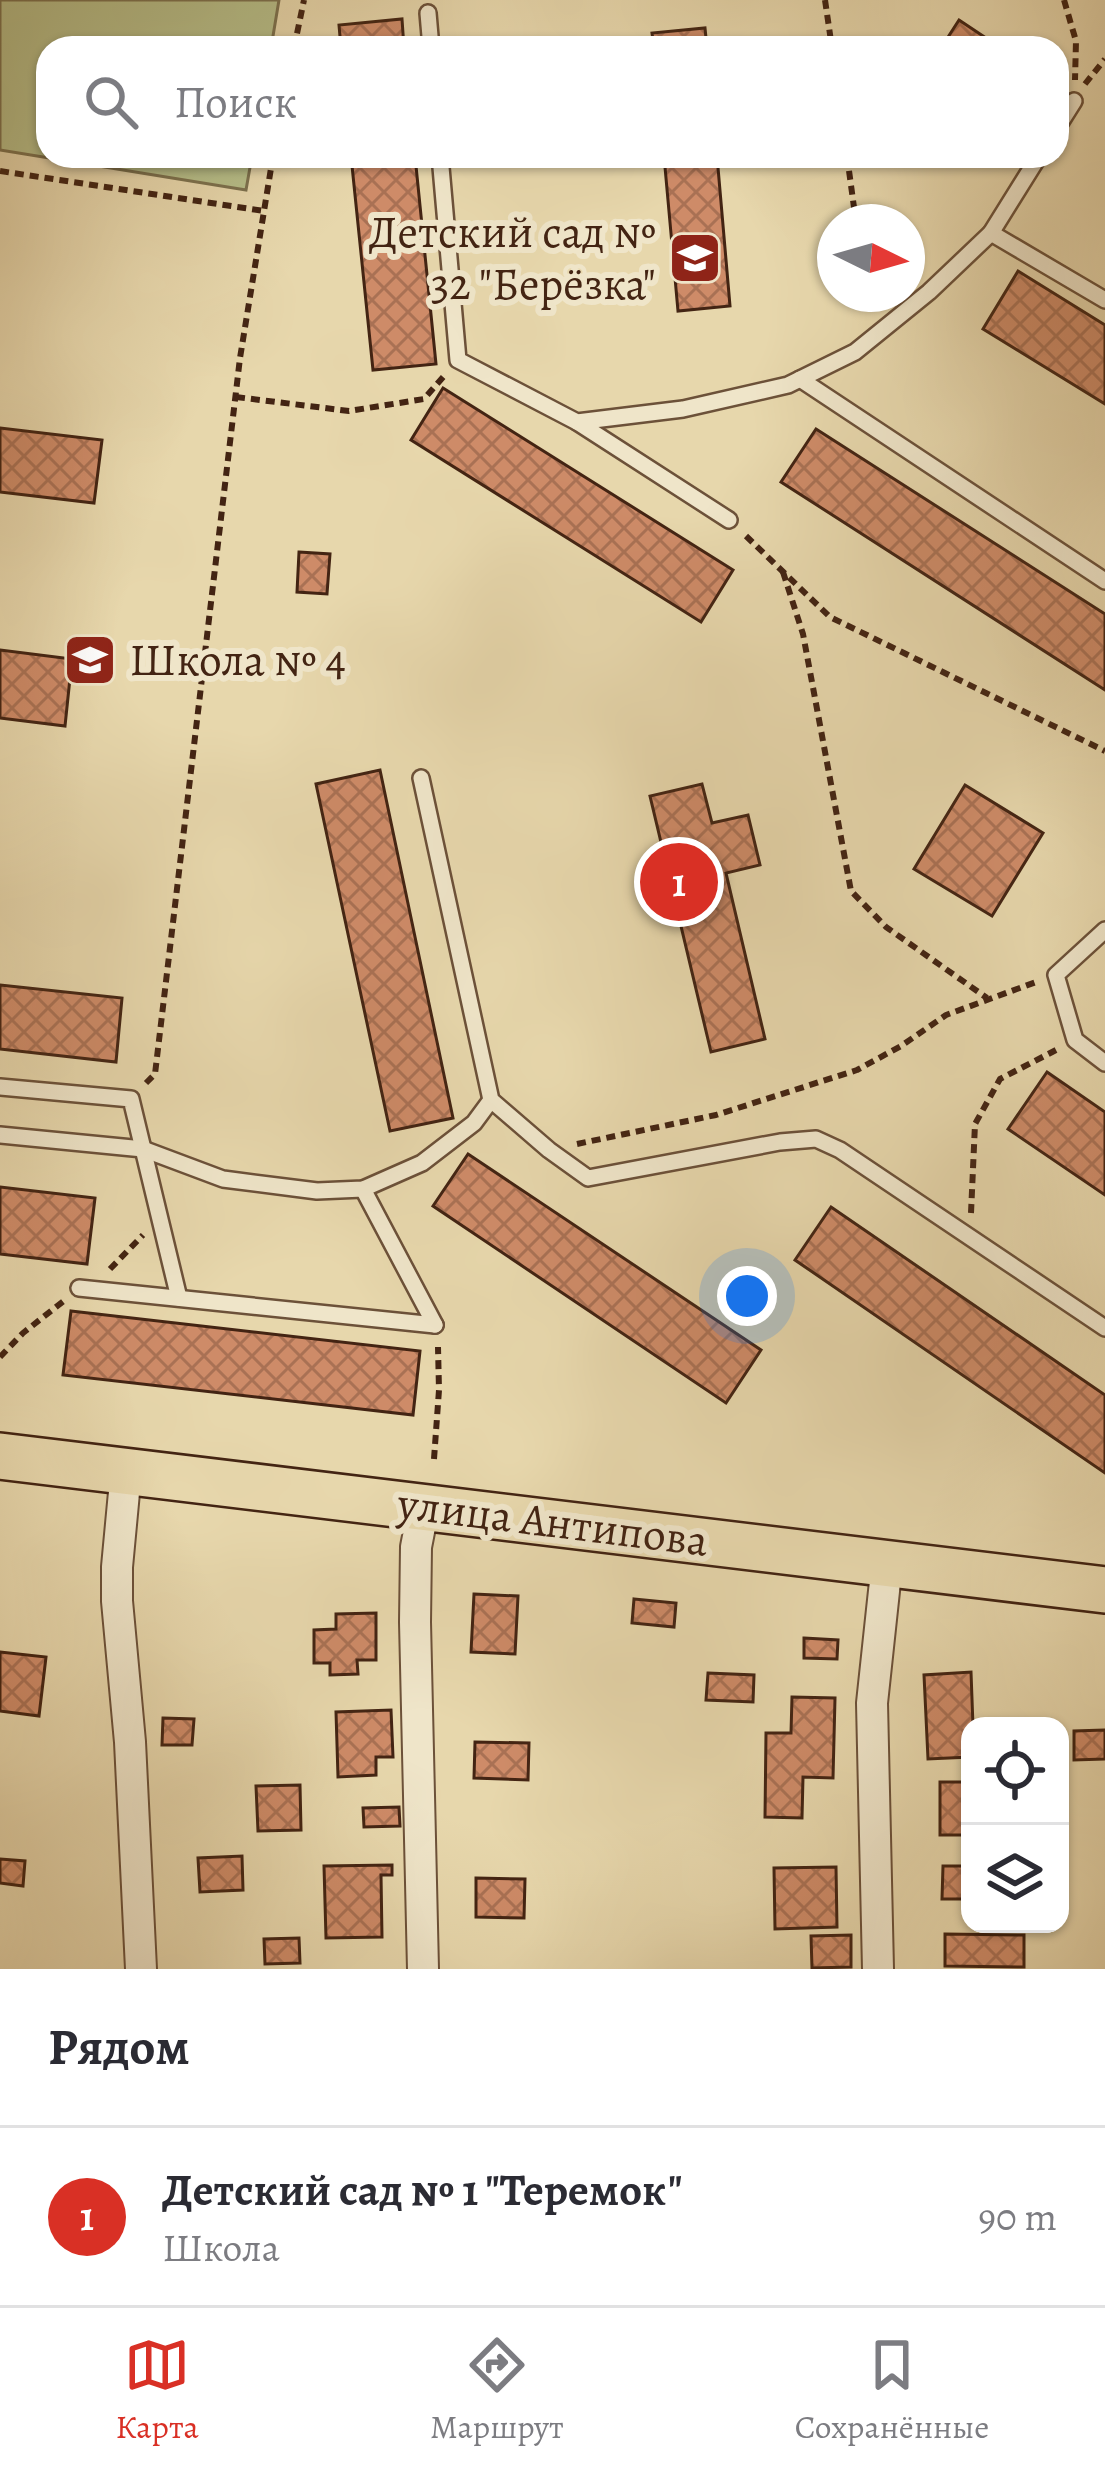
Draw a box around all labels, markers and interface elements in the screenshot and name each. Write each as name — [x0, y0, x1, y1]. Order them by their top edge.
search box — [36, 36, 1069, 168]
icon: search — [78, 69, 144, 135]
text: Поиск — [174, 71, 297, 133]
place label: Детский сад № 32 "Берёзка" — [369, 201, 656, 315]
north arrow — [817, 204, 925, 312]
school or university icon: Детский сад № 32 "Берёзка" — [667, 230, 723, 286]
place label: Школа № 4 — [129, 629, 346, 691]
school or university icon: Школа № 4 — [62, 632, 118, 688]
pin: 1 — [640, 837, 718, 927]
your location — [717, 1266, 777, 1326]
street label: улица Антипова — [393, 1472, 712, 1572]
map controls — [961, 1717, 1069, 1933]
button: locate — [961, 1717, 1069, 1825]
button: layers — [961, 1825, 1069, 1933]
text: Рядом — [48, 2012, 190, 2082]
text: Детский сад № 1 "Теремок" — [162, 2159, 682, 2221]
text: 1 — [80, 2190, 94, 2243]
text: 90 m — [978, 2190, 1057, 2243]
text: Школа — [162, 2221, 280, 2274]
tab: Карта — [116, 2332, 199, 2449]
tab: Маршрут — [430, 2332, 564, 2449]
tab: Сохранённые — [795, 2332, 989, 2449]

